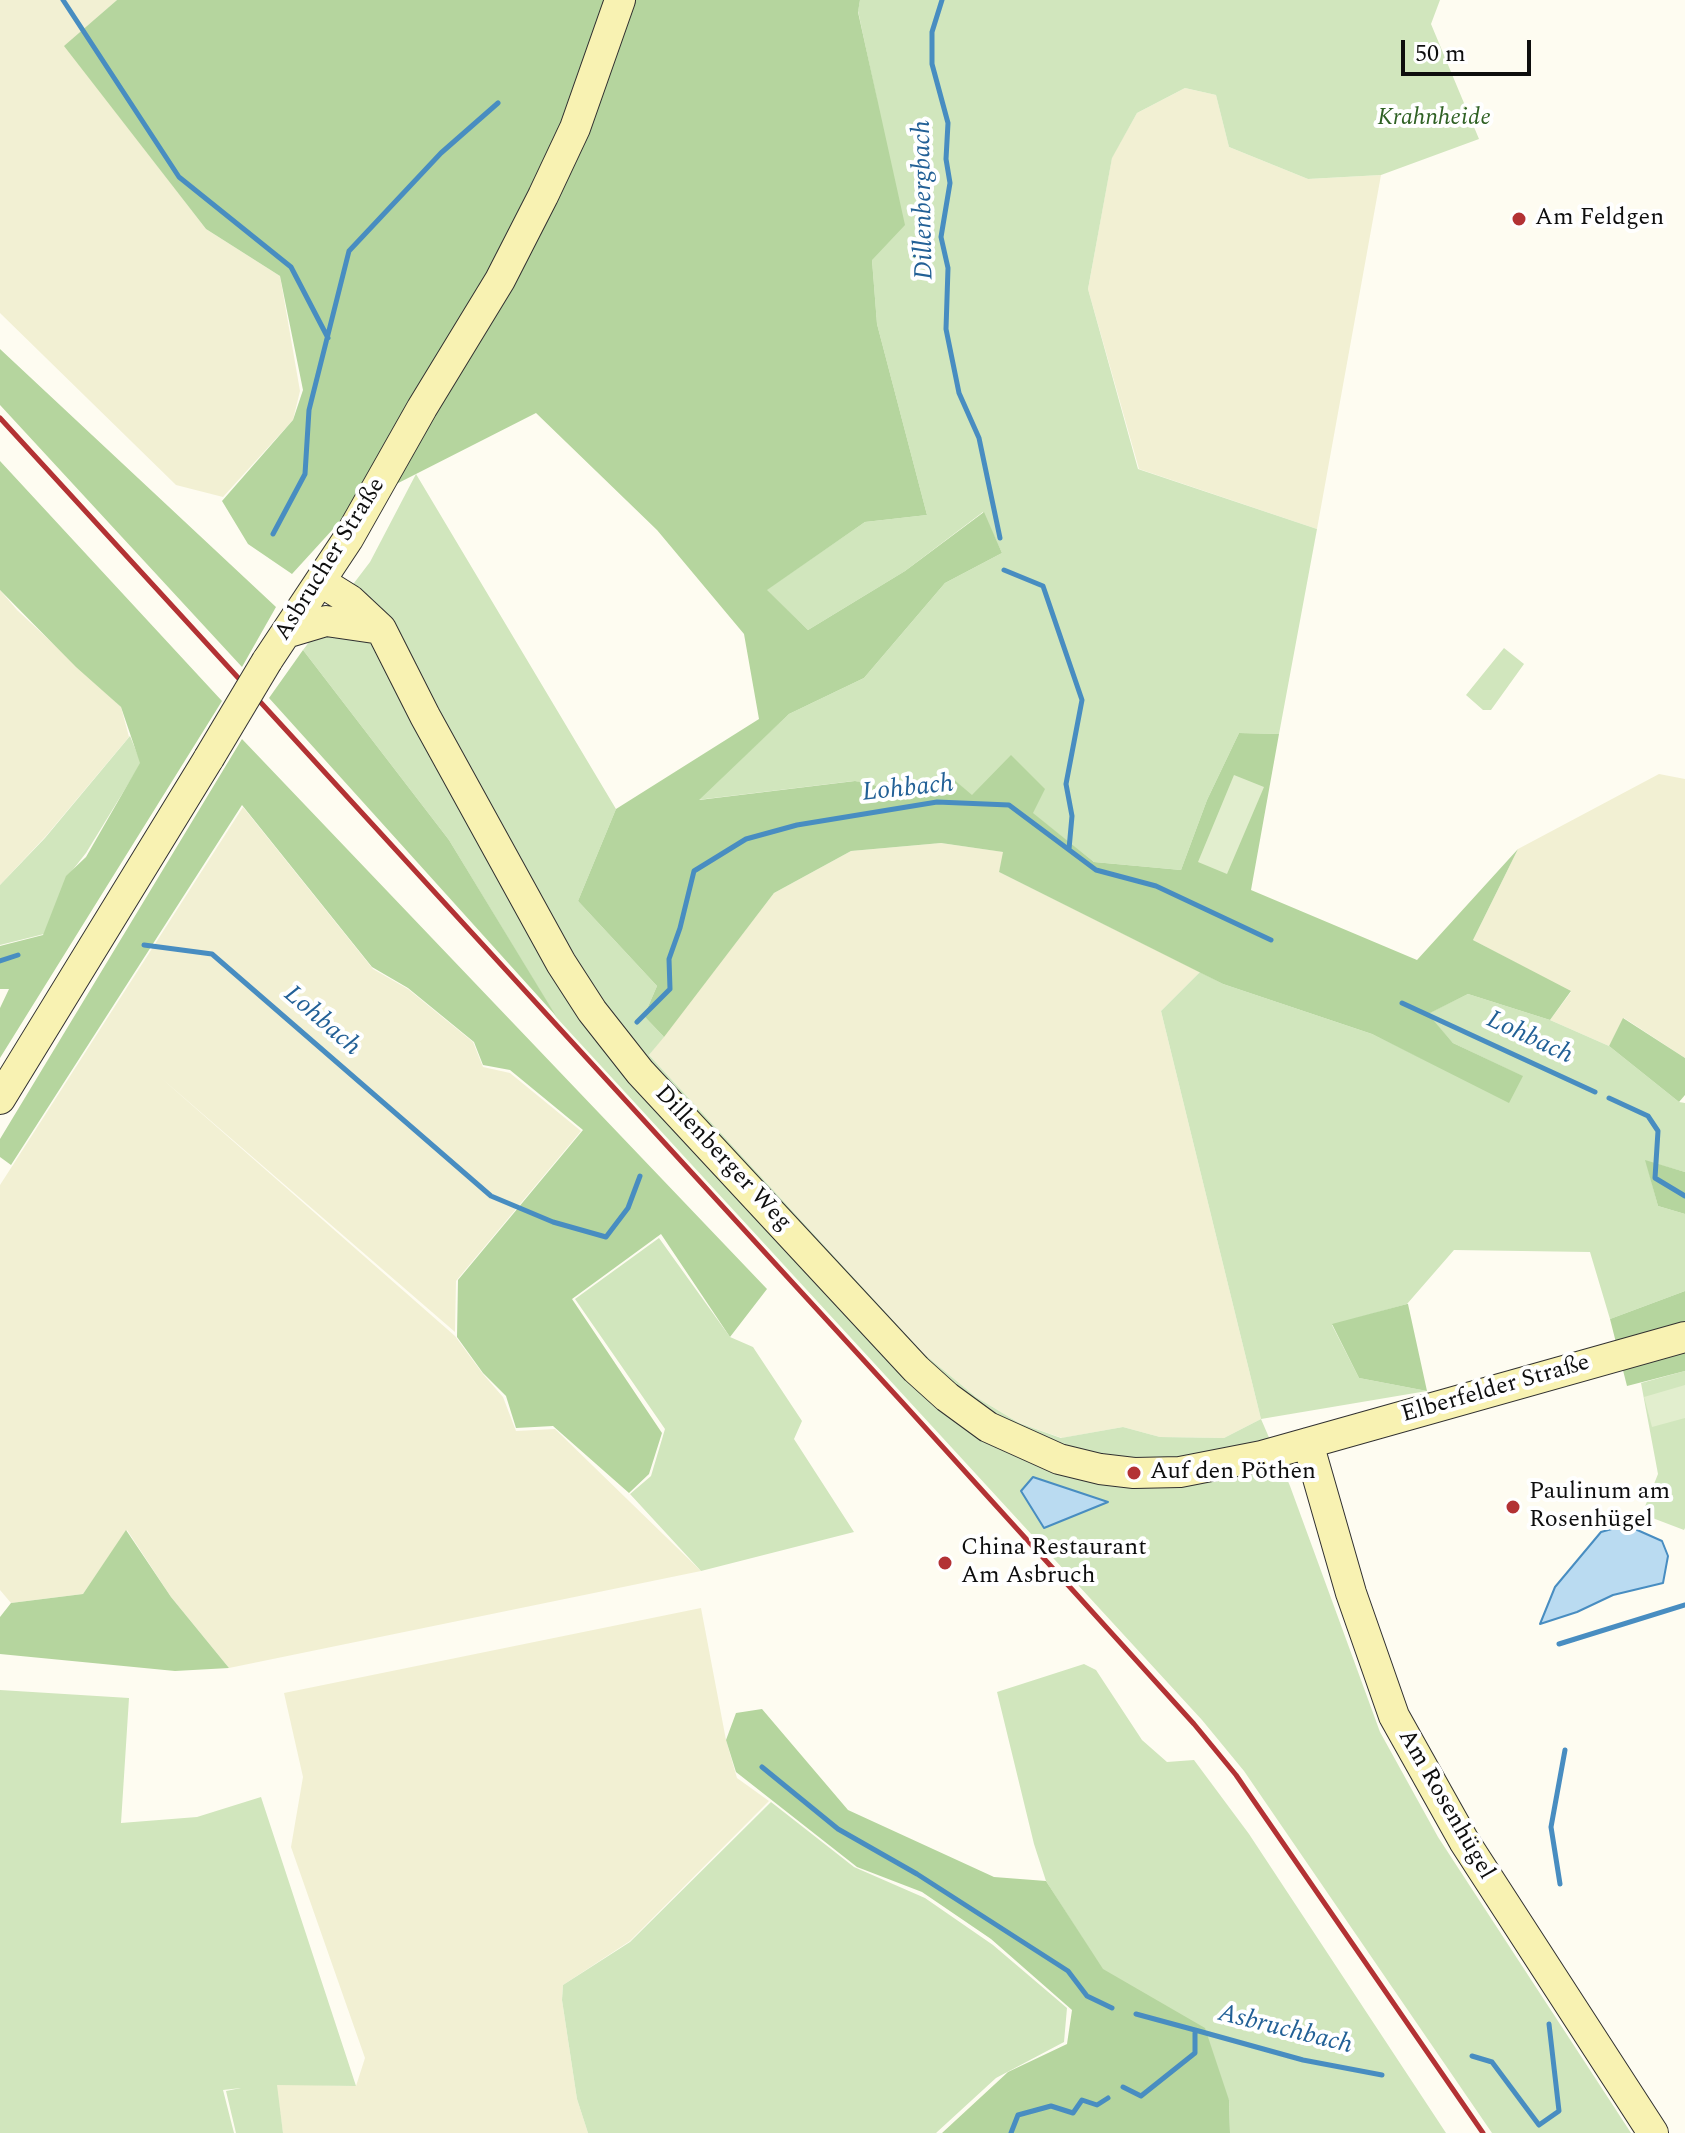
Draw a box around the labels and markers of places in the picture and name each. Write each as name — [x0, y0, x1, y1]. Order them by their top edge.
place label: Am Feldgen — [1535, 205, 1664, 233]
marker: Am Feldgen — [1510, 210, 1528, 228]
place label: Auf den Pöthen — [1150, 1459, 1316, 1487]
marker: Auf den Pöthen — [1125, 1464, 1143, 1482]
place label: Paulinum am Rosenhügel — [1529, 1479, 1670, 1535]
marker: Paulinum am Rosenhügel — [1504, 1498, 1522, 1516]
place label: China Restaurant Am Asbruch — [961, 1535, 1147, 1591]
marker: China Restaurant Am Asbruch — [936, 1554, 954, 1572]

